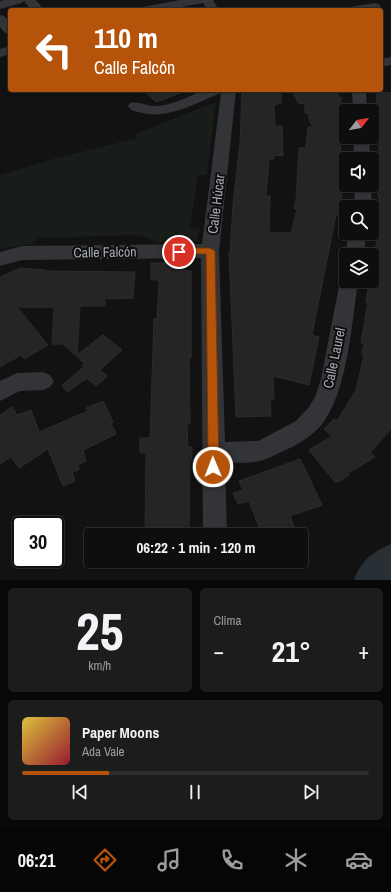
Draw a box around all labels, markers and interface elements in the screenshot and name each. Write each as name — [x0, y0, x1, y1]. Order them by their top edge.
text: 110 m — [94, 19, 158, 57]
icon: left — [28, 24, 80, 76]
text: Calle Falcón — [94, 55, 175, 80]
north arrow — [339, 104, 379, 144]
map controls — [339, 104, 379, 288]
button: sound — [339, 152, 379, 192]
street label: Calle Húcar — [203, 173, 229, 235]
button: search — [339, 200, 379, 240]
pin — [162, 235, 196, 269]
icon: arrive — [168, 241, 190, 263]
street label: Calle Falcón — [73, 242, 137, 262]
button: layers — [339, 248, 379, 288]
street label: Calle Laurel — [319, 326, 349, 390]
position arrow — [192, 446, 234, 488]
speed limit sign: 30 — [12, 516, 64, 568]
text: 06:22 · 1 min · 120 m — [137, 537, 255, 558]
text: 25 — [76, 596, 123, 666]
text: Clima — [214, 612, 241, 629]
text: 21° — [272, 631, 311, 671]
text: − — [214, 636, 224, 666]
text: + — [358, 636, 369, 666]
text: km/h — [88, 657, 111, 674]
text: Paper Moons — [82, 722, 159, 743]
text: Ada Vale — [82, 743, 124, 760]
icon: previous — [69, 781, 91, 803]
icon: pause — [184, 781, 206, 803]
icon: next — [300, 781, 322, 803]
icon: directions — [91, 846, 119, 874]
icon: music — [155, 846, 183, 874]
icon: phone — [218, 846, 246, 874]
icon: climate — [282, 846, 310, 874]
icon: car — [345, 846, 373, 874]
text: 06:21 — [18, 848, 56, 873]

